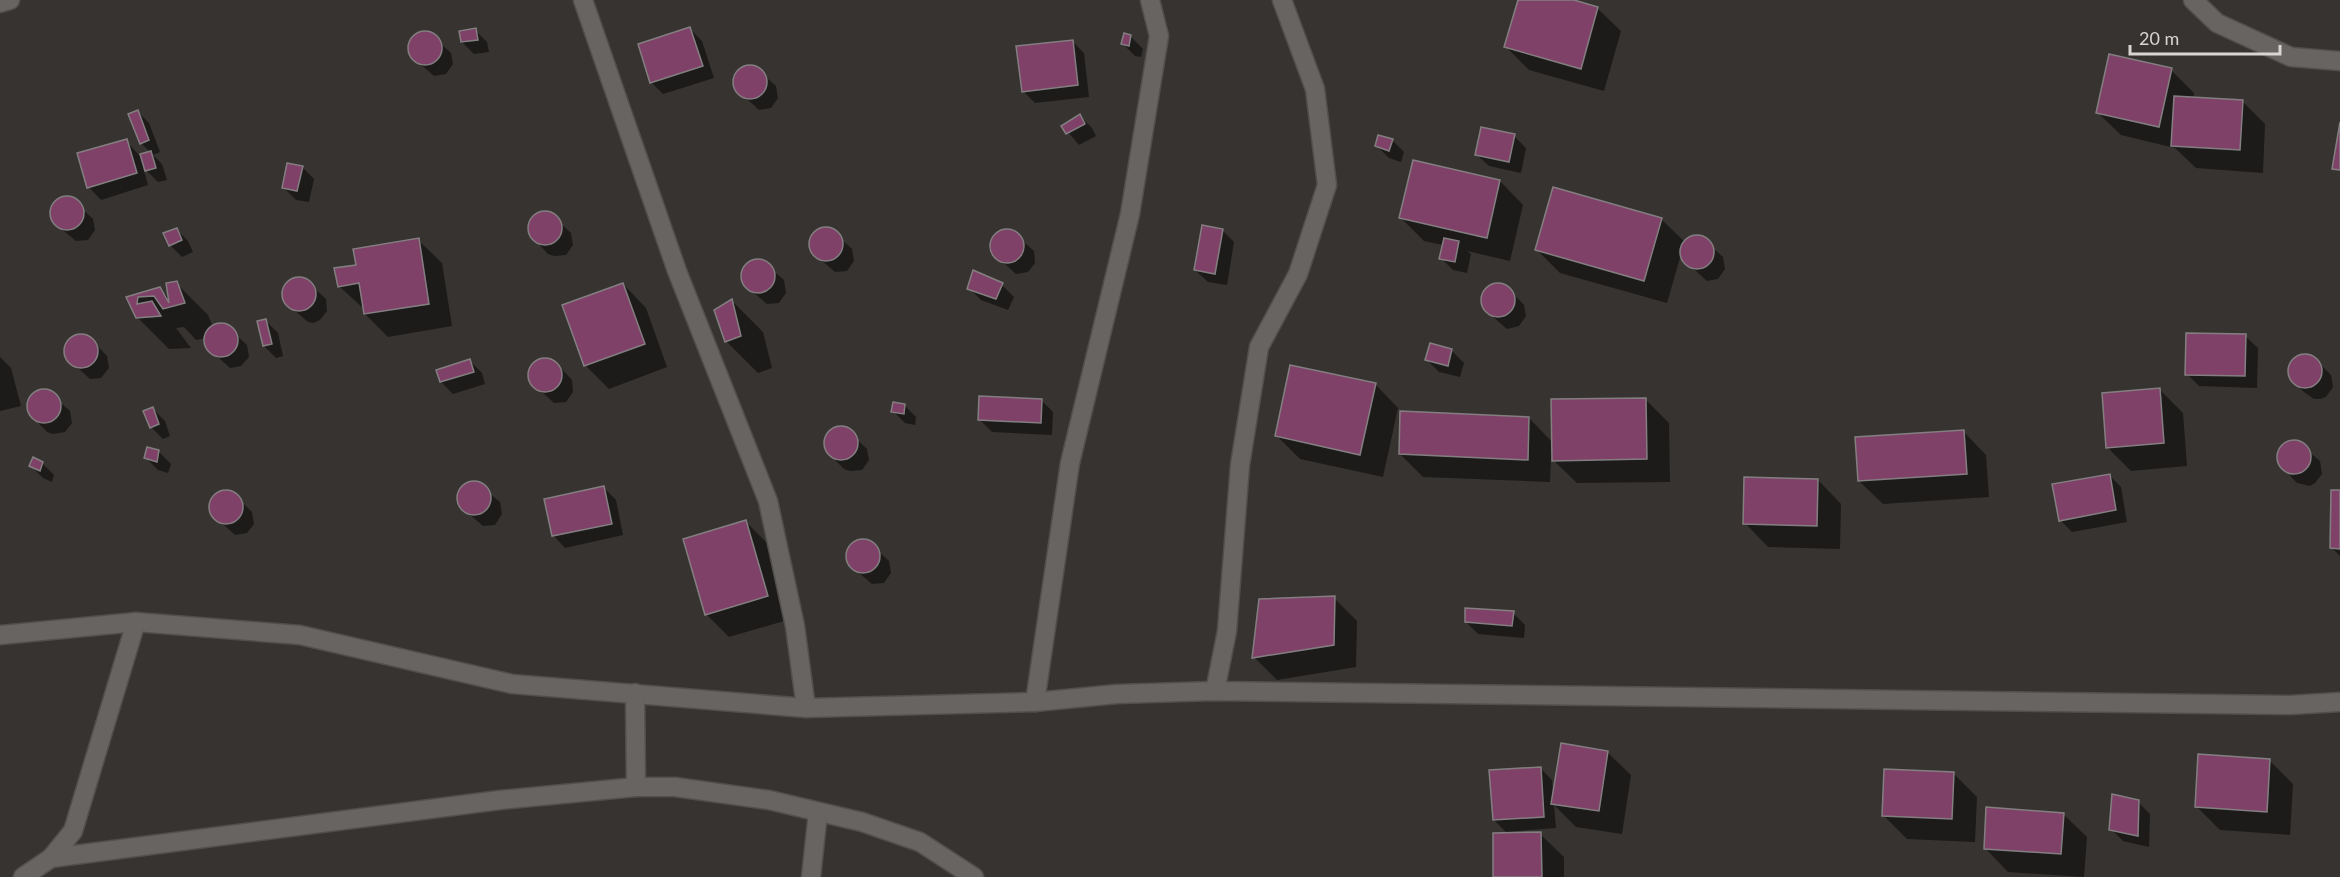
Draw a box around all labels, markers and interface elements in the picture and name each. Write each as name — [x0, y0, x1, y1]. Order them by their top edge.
scale bar — [2130, 18, 2280, 56]
text: 20 m — [2139, 27, 2179, 49]

